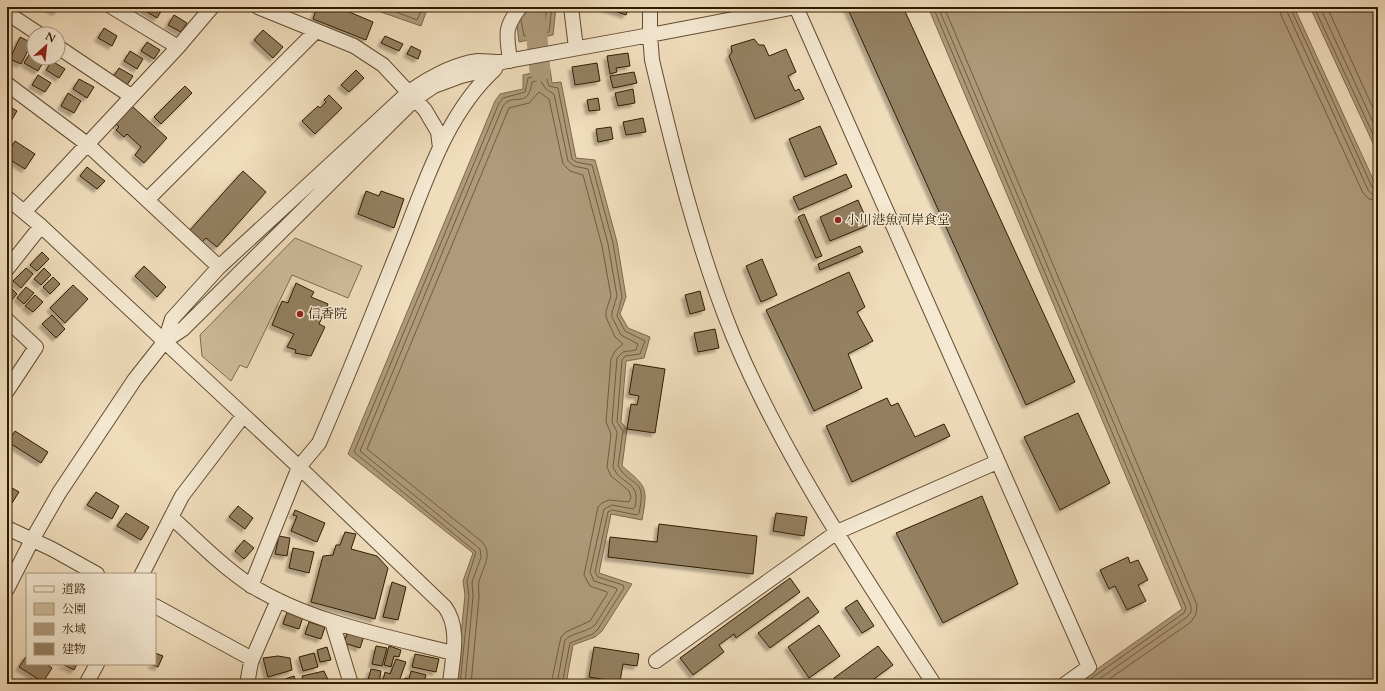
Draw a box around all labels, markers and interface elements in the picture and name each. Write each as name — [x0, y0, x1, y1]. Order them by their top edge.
north arrow — [26, 26, 66, 66]
text: N — [43, 29, 58, 47]
place label: 小川港魚河岸食堂 — [846, 211, 950, 229]
marker: 小川港魚河岸食堂 — [833, 215, 843, 225]
place label: 信香院 — [308, 305, 347, 323]
marker: 信香院 — [295, 309, 305, 319]
legend — [26, 573, 156, 665]
text: 道路 — [62, 581, 86, 597]
text: 公園 — [62, 601, 86, 617]
text: 水域 — [62, 621, 86, 637]
text: 建物 — [62, 641, 86, 657]

